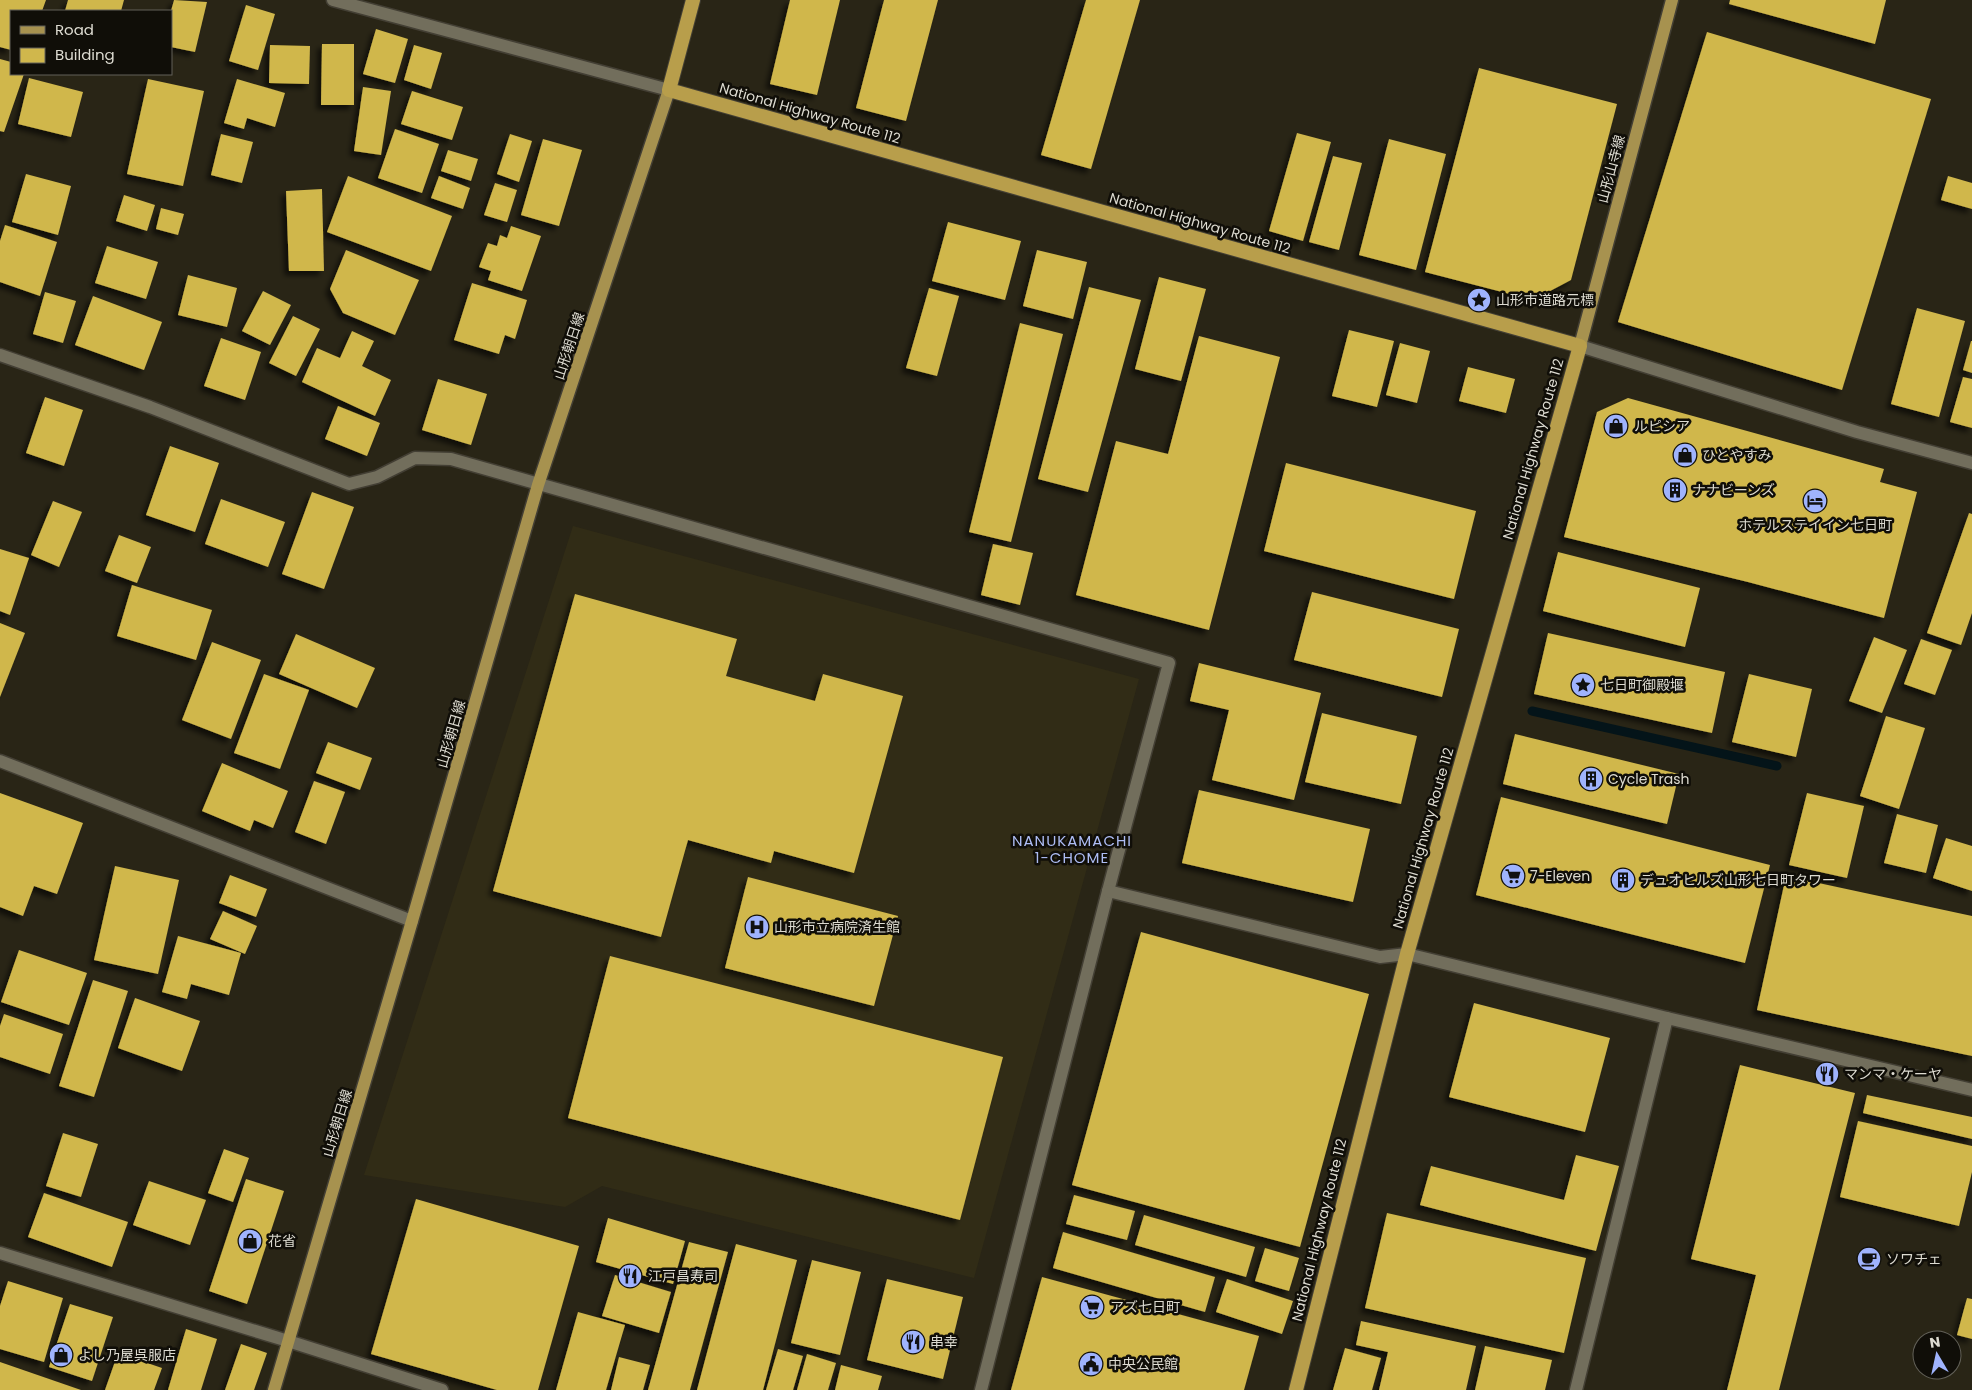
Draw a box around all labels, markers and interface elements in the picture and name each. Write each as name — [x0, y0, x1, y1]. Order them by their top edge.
legend — [10, 10, 172, 75]
text: Road — [55, 19, 94, 40]
text: Building — [55, 44, 115, 65]
street label: National Highway Route 112 — [717, 78, 903, 148]
street label: 山形山寺線 — [1592, 133, 1630, 205]
street label: National Highway Route 112 — [1107, 188, 1293, 258]
place icon: 山形市道路元標 — [1466, 287, 1492, 313]
place label: 山形市道路元標 — [1496, 290, 1594, 310]
street label: 山形朝日線 — [549, 310, 589, 382]
street label: National Highway Route 112 — [1498, 356, 1568, 542]
shop icon: ルピシア — [1603, 413, 1629, 439]
place label: ルピシア — [1634, 416, 1690, 436]
shop icon: ひとやすみ — [1672, 442, 1698, 468]
place label: ひとやすみ — [1702, 445, 1772, 465]
building icon: ナナビーンズ — [1662, 477, 1688, 503]
place label: ナナビーンズ — [1692, 480, 1775, 500]
hotel icon: ホテルステイイン七日町 — [1802, 488, 1828, 514]
place label: ホテルステイイン七日町 — [1738, 515, 1892, 535]
place icon: 七日町御殿堰 — [1570, 672, 1596, 698]
place label: 七日町御殿堰 — [1600, 675, 1684, 695]
street label: 山形朝日線 — [432, 698, 470, 770]
street label: National Highway Route 112 — [1388, 745, 1458, 931]
building icon: Cycle Trash — [1578, 766, 1604, 792]
place label: Cycle Trash — [1608, 769, 1690, 789]
district label: NANUKAMACHI 1-CHOME — [1012, 830, 1132, 868]
supermarket icon: 7-Eleven — [1500, 863, 1526, 889]
place label: 7-Eleven — [1530, 866, 1590, 886]
building icon: デュオヒルズ山形七日町タワー — [1610, 867, 1636, 893]
place label: デュオヒルズ山形七日町タワー — [1640, 870, 1836, 890]
hospital icon: 山形市立病院済生館 — [744, 914, 770, 940]
place label: 山形市立病院済生館 — [774, 917, 900, 937]
restaurant icon: マンマ・ケーヤ — [1814, 1061, 1840, 1087]
place label: マンマ・ケーヤ — [1844, 1064, 1942, 1084]
street label: 山形朝日線 — [317, 1087, 357, 1159]
street label: National Highway Route 112 — [1287, 1137, 1351, 1323]
shop icon: 花省 — [237, 1228, 263, 1254]
place label: 花省 — [268, 1231, 296, 1251]
cafe icon: ソワチェ — [1856, 1246, 1882, 1272]
place label: ソワチェ — [1886, 1249, 1942, 1269]
restaurant icon: 江戸昌寿司 — [617, 1263, 643, 1289]
place label: 江戸昌寿司 — [648, 1266, 718, 1286]
supermarket icon: アズ七日町 — [1079, 1294, 1105, 1320]
place label: アズ七日町 — [1110, 1297, 1180, 1317]
restaurant icon: 串幸 — [900, 1329, 926, 1355]
north arrow — [1912, 1330, 1962, 1380]
text: N — [1928, 1331, 1942, 1353]
place label: 串幸 — [930, 1332, 958, 1352]
shop icon: よし乃屋呉服店 — [48, 1342, 74, 1368]
place label: よし乃屋呉服店 — [78, 1345, 176, 1365]
public building icon: 中央公民館 — [1078, 1351, 1104, 1377]
place label: 中央公民館 — [1108, 1354, 1178, 1374]

